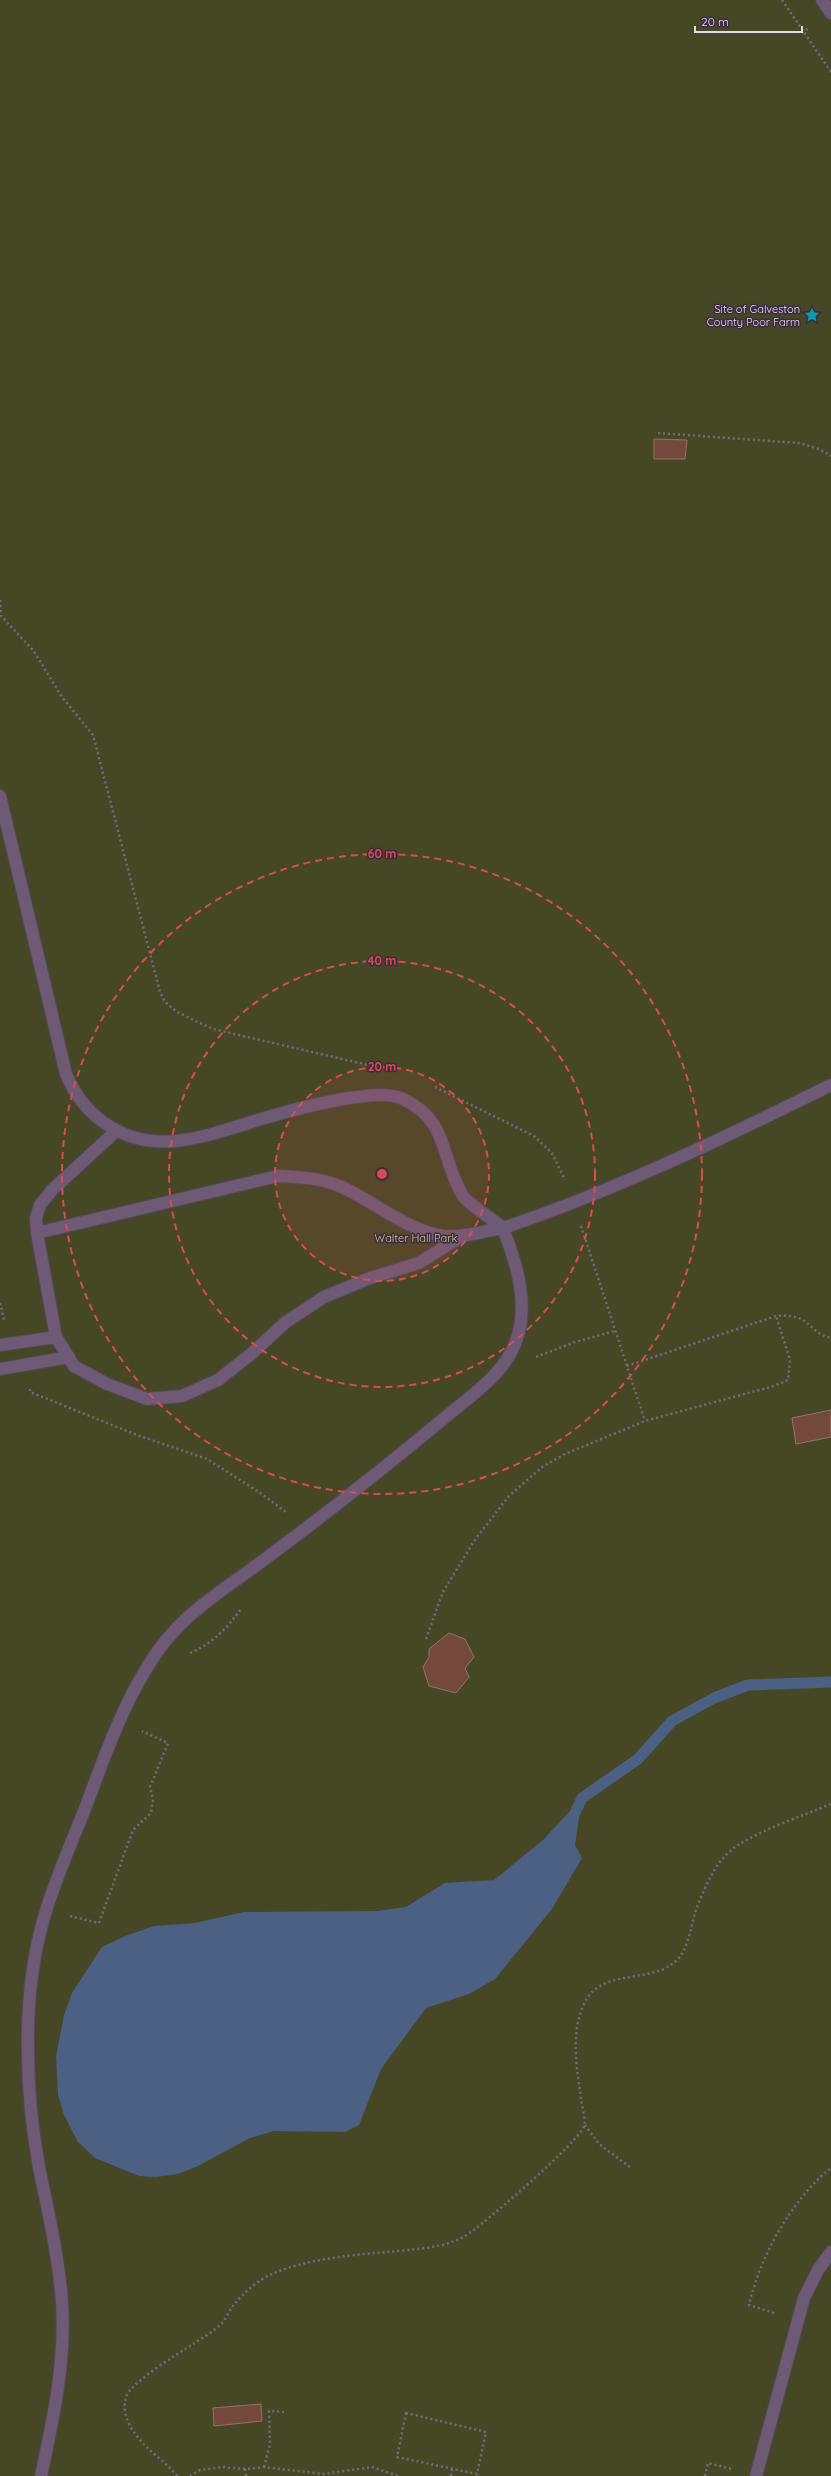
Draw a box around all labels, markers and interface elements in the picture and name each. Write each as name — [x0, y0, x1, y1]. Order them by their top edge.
scale bar — [695, 8, 802, 34]
text: 20 m — [701, 14, 729, 29]
place label: Site of Galveston County Poor Farm — [707, 302, 800, 329]
place icon: Site of Galveston County Poor Farm — [803, 306, 821, 324]
text: 60 m — [368, 846, 396, 861]
text: 40 m — [368, 953, 396, 968]
text: 20 m — [368, 1059, 396, 1074]
centre of rings — [375, 1167, 389, 1181]
park label: Walter Hall Park — [375, 1231, 457, 1245]

